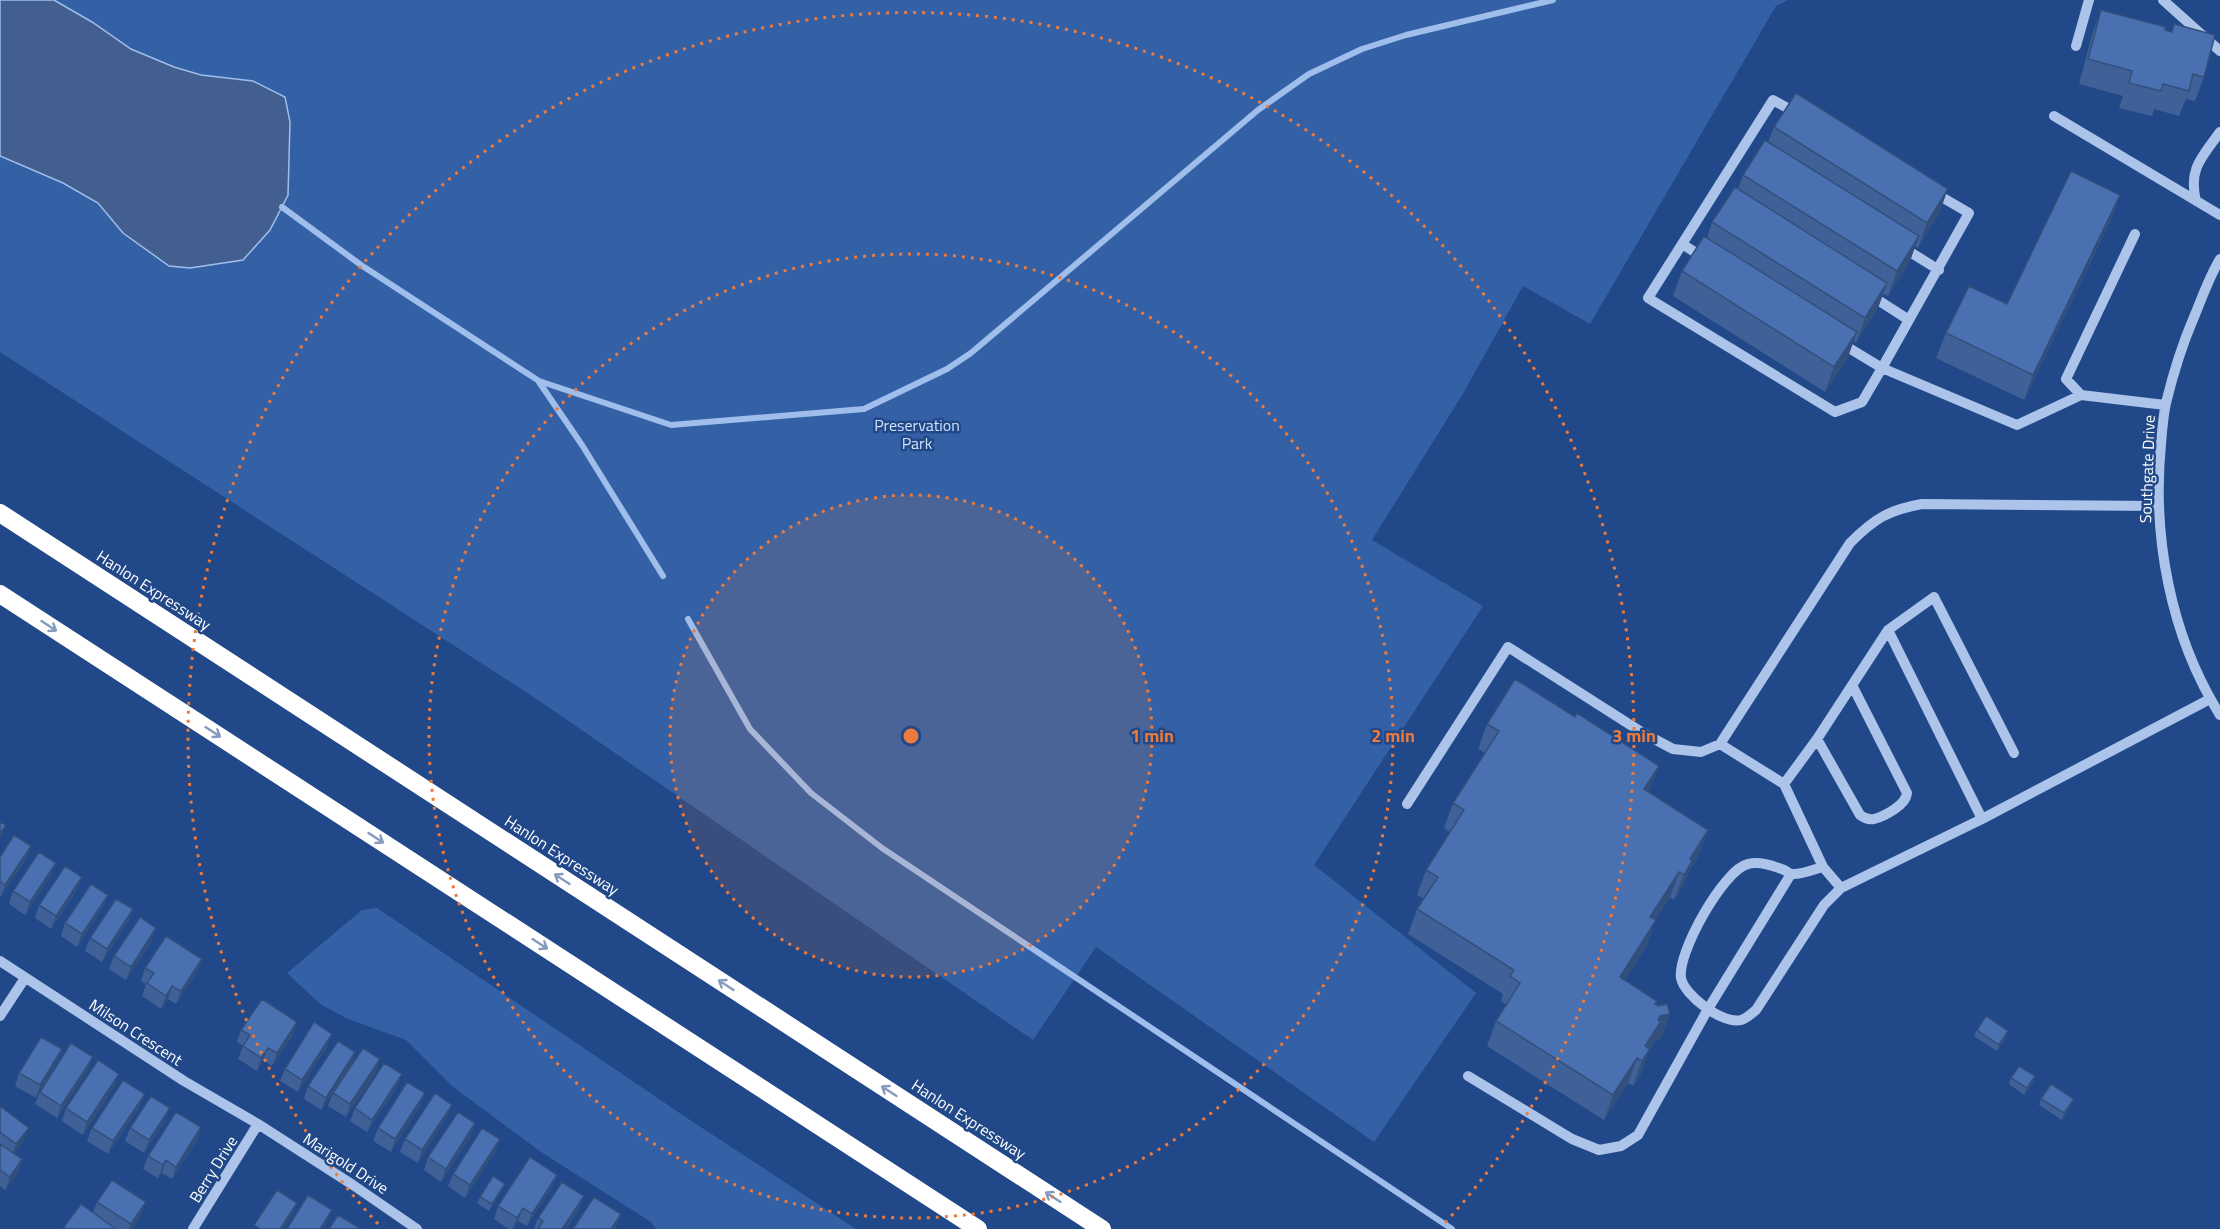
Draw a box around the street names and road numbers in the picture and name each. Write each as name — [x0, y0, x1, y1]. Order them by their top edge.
street label: Southgate Drive — [2133, 414, 2161, 524]
street label: Hanlon Expressway — [92, 544, 216, 636]
street label: Hanlon Expressway — [500, 809, 624, 901]
street label: Milson Crescent — [84, 993, 188, 1071]
street label: Hanlon Expressway — [907, 1073, 1031, 1165]
street label: Marigold Drive — [298, 1126, 394, 1200]
street label: Berry Drive — [183, 1131, 243, 1207]

